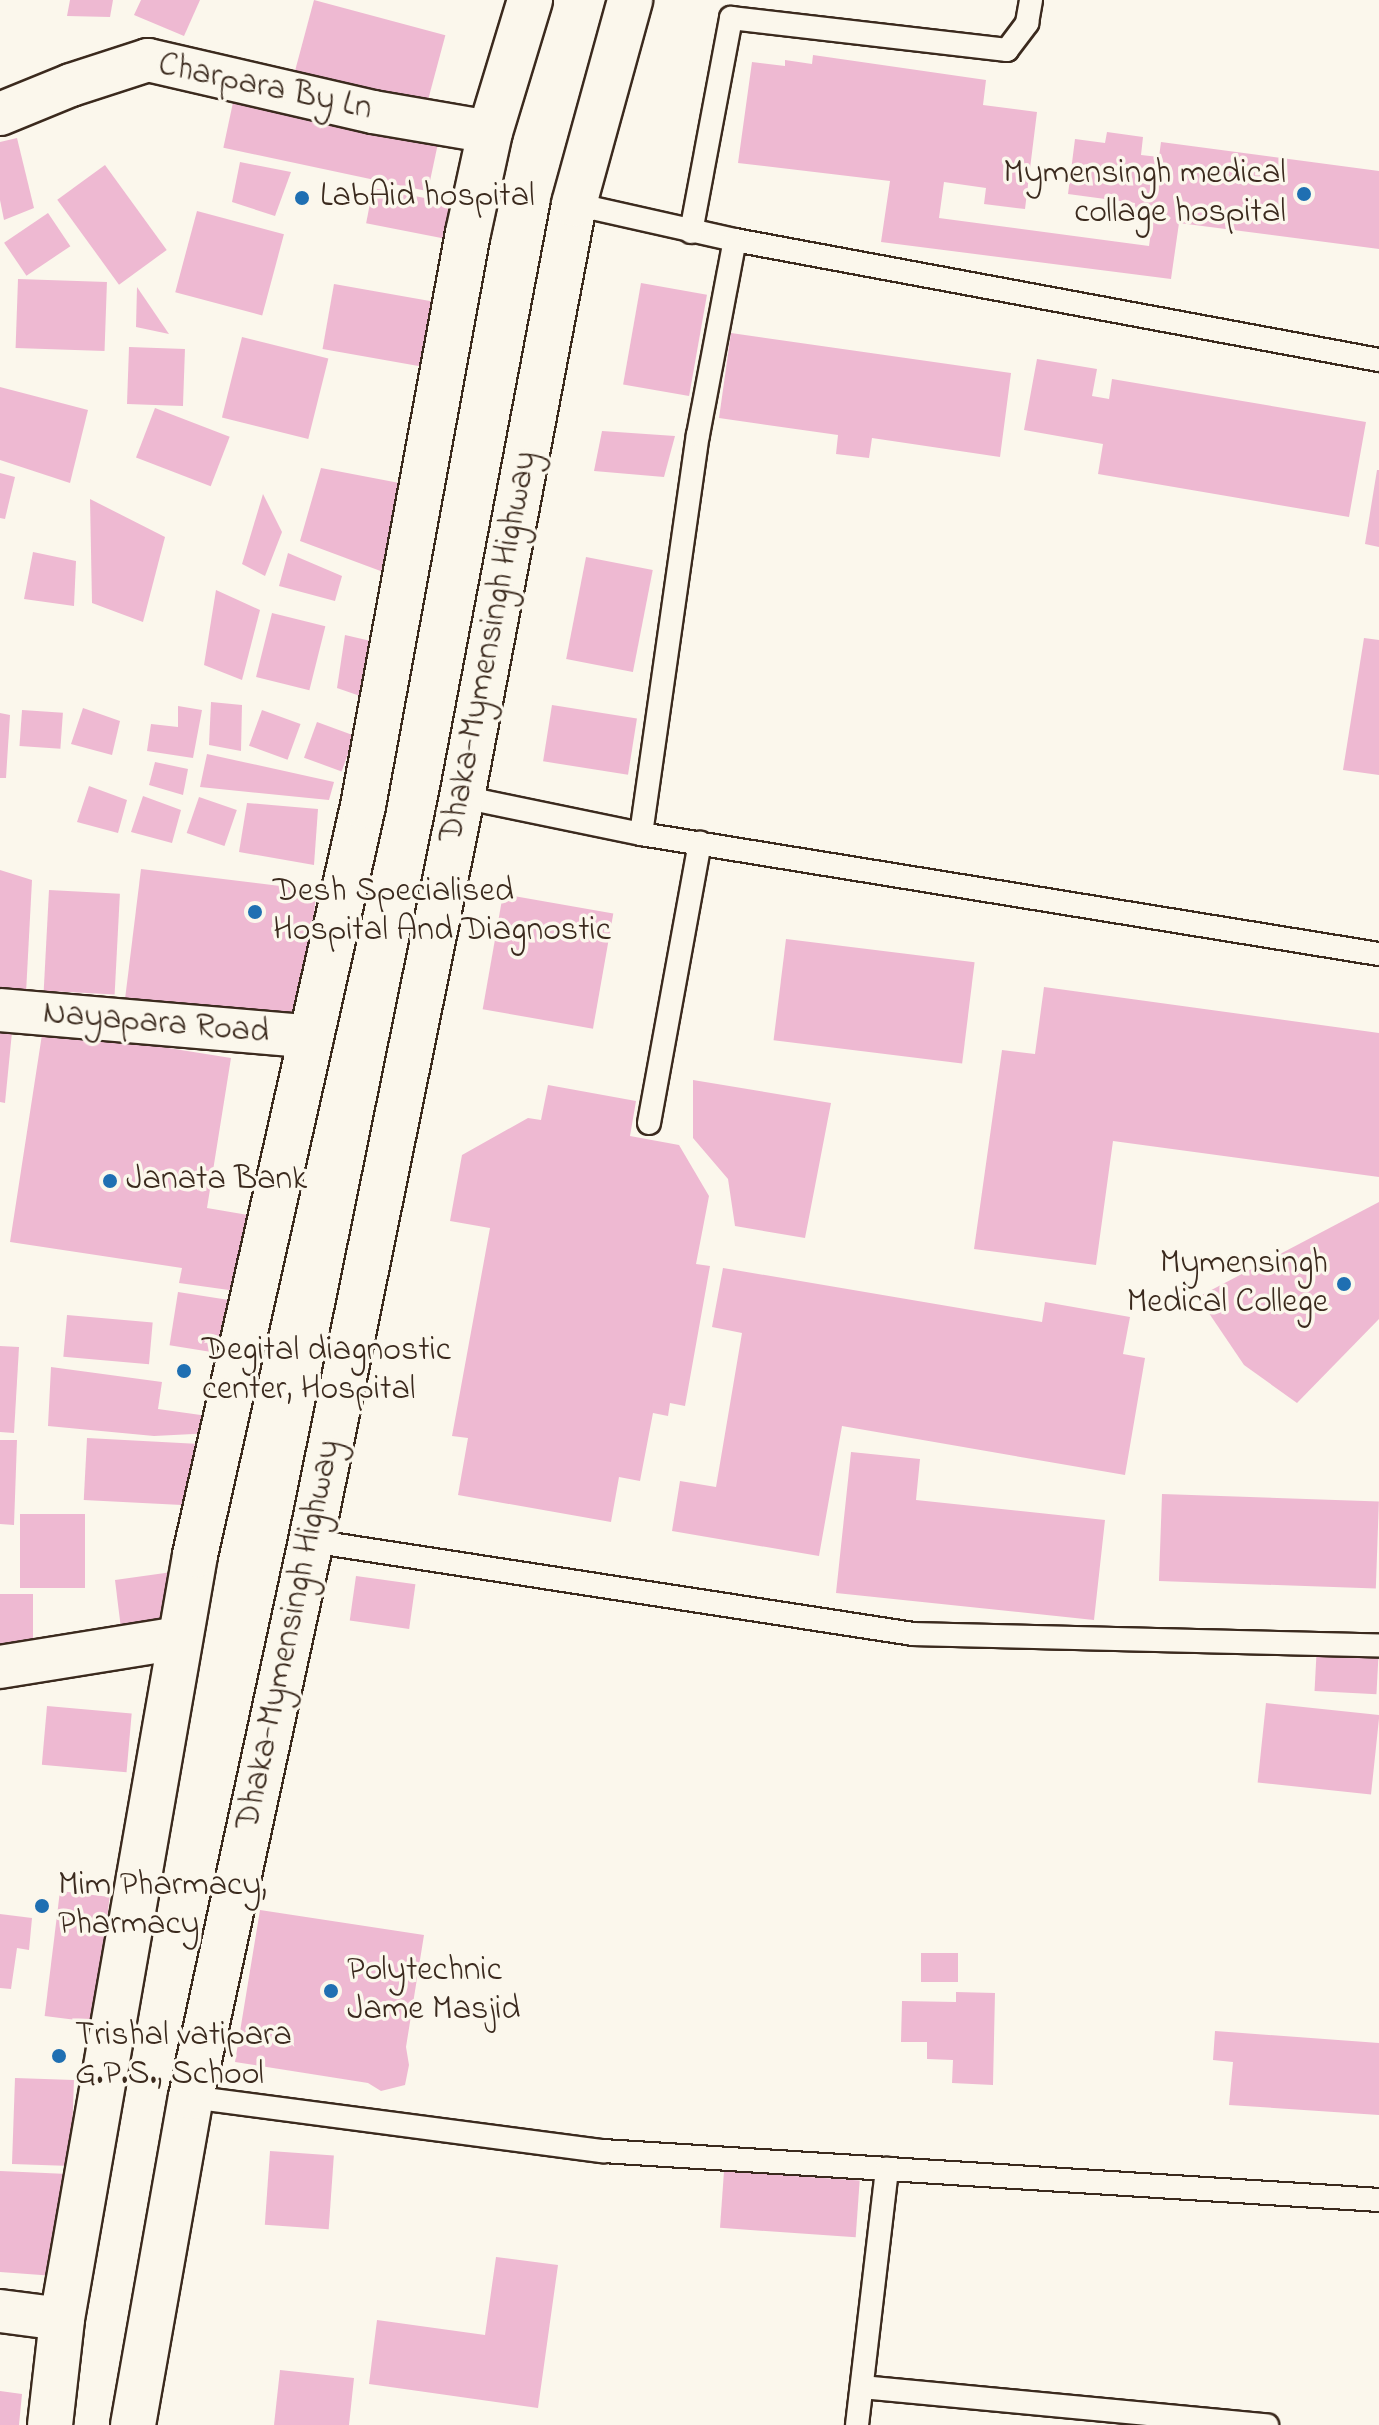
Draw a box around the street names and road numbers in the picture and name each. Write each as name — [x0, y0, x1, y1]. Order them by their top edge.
street label: Charpara By Ln — [154, 45, 376, 131]
street label: Dhaka-Mymensingh Highway — [432, 448, 548, 846]
street label: Nayapara Road — [41, 994, 271, 1054]
street label: Dhaka-Mymensingh Highway — [229, 1436, 351, 1834]

